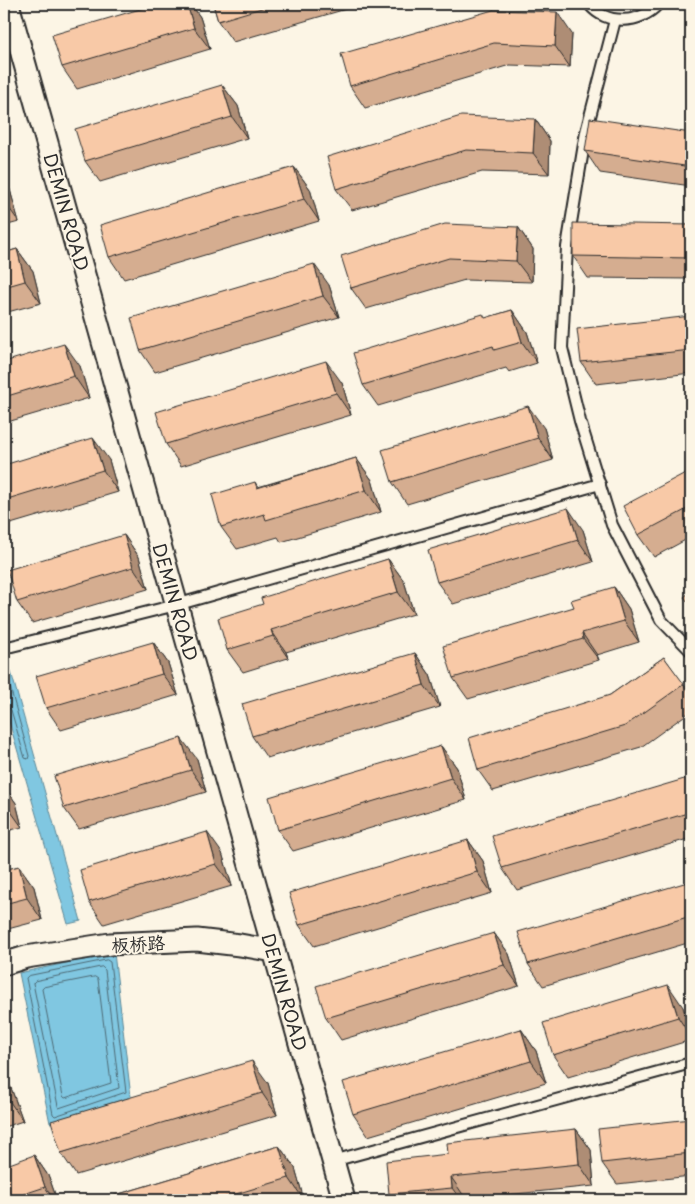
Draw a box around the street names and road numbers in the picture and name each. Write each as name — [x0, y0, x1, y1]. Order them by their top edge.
street label: DEMIN ROAD — [37, 150, 97, 274]
street label: DEMIN ROAD — [146, 540, 206, 664]
street label: 板桥路 — [110, 928, 166, 958]
street label: DEMIN ROAD — [255, 930, 315, 1054]

